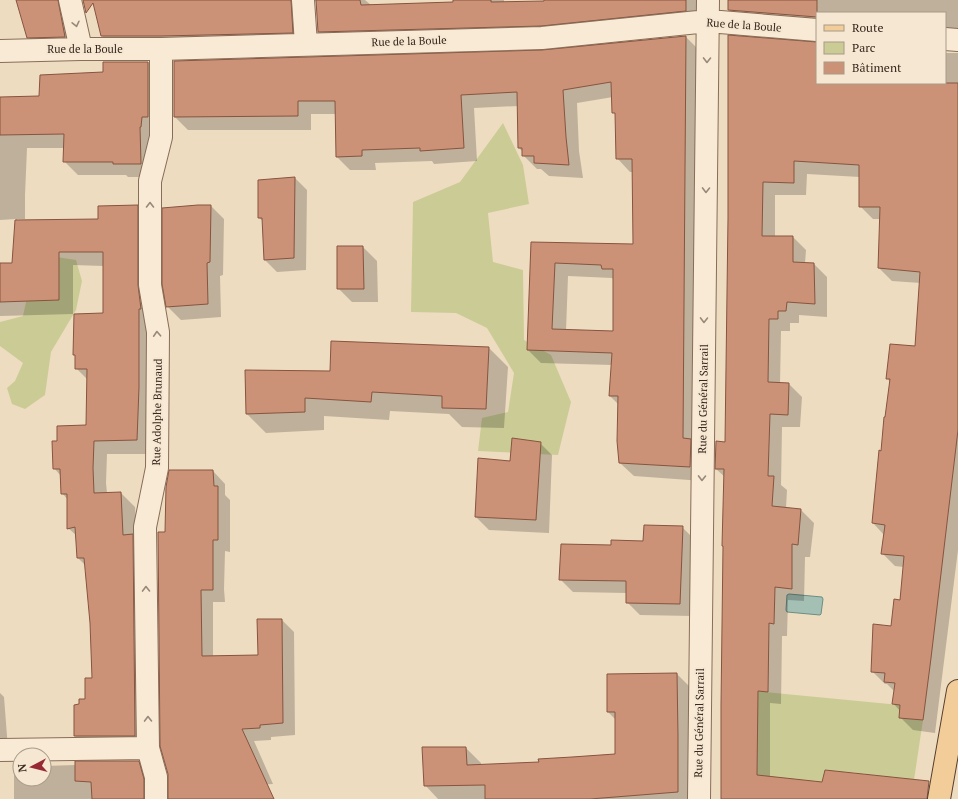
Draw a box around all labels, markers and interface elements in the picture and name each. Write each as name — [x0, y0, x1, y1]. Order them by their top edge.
legend — [816, 12, 946, 84]
street label: Rue de la Boule — [706, 15, 783, 35]
text: Route — [852, 20, 883, 35]
one-way arrow — [71, 21, 79, 28]
street label: Rue de la Boule — [371, 33, 447, 49]
text: Parc — [852, 40, 876, 55]
street label: Rue de la Boule — [47, 42, 123, 56]
one-way arrow — [703, 57, 711, 63]
text: Bâtiment — [852, 60, 902, 75]
one-way arrow — [702, 187, 710, 193]
one-way arrow — [146, 202, 154, 208]
one-way arrow — [700, 317, 708, 323]
one-way arrow — [153, 331, 162, 337]
street label: Rue du Général Sarrail — [695, 344, 711, 454]
street label: Rue Adolphe Brunaud — [149, 358, 165, 466]
one-way arrow — [698, 475, 706, 481]
one-way arrow — [142, 586, 150, 592]
street label: Rue du Général Sarrail — [691, 668, 707, 778]
one-way arrow — [144, 716, 152, 722]
north arrow — [12, 747, 52, 787]
text: N — [15, 763, 30, 773]

